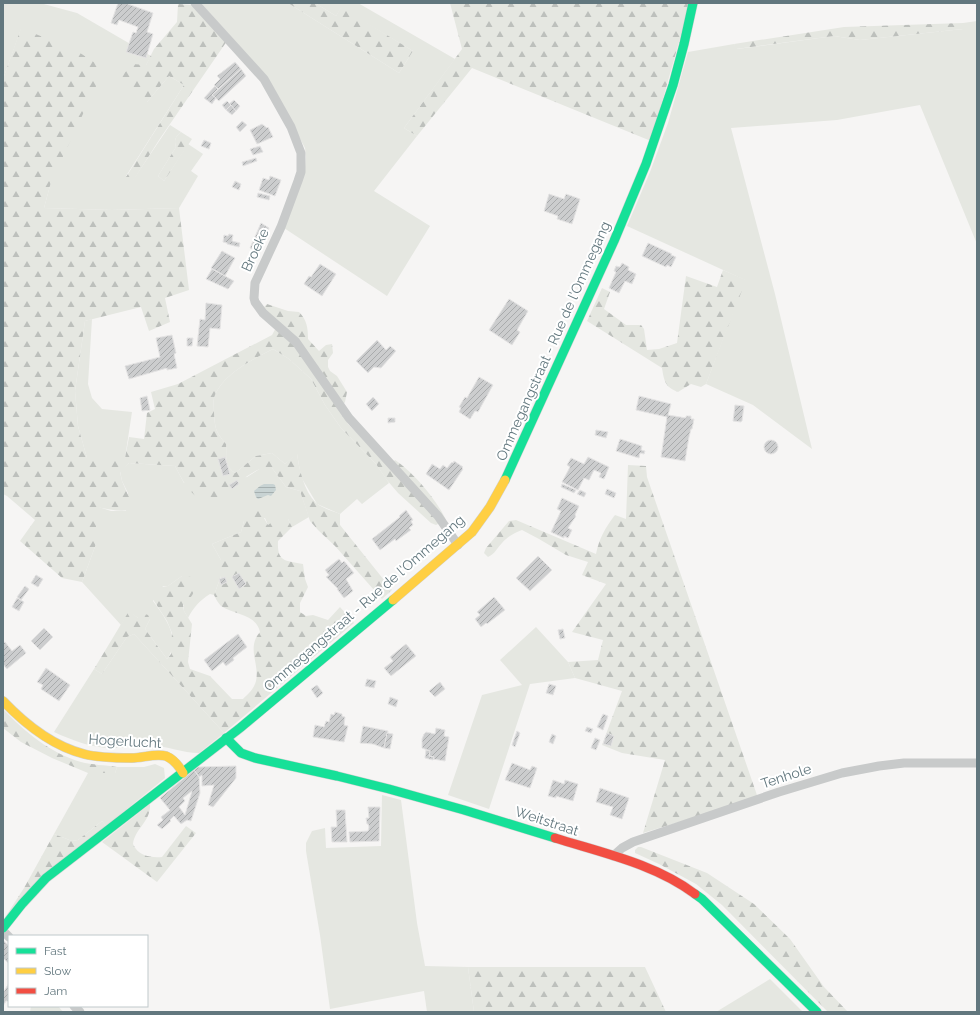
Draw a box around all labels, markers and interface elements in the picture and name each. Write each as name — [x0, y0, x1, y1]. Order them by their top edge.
street label: Ommegangstraat - Rue de l'Ommegang — [493, 219, 613, 463]
street label: Broeke — [238, 226, 272, 274]
street label: Ommegangstraat - Rue de l'Ommegang — [261, 512, 467, 694]
street label: Hogerlucht — [88, 731, 162, 751]
street label: Tenhole — [759, 760, 813, 792]
street label: Weitstraat — [513, 803, 581, 839]
legend — [8, 935, 148, 1007]
text: Fast — [44, 944, 67, 958]
text: Slow — [44, 964, 71, 978]
text: Jam — [44, 984, 67, 998]

